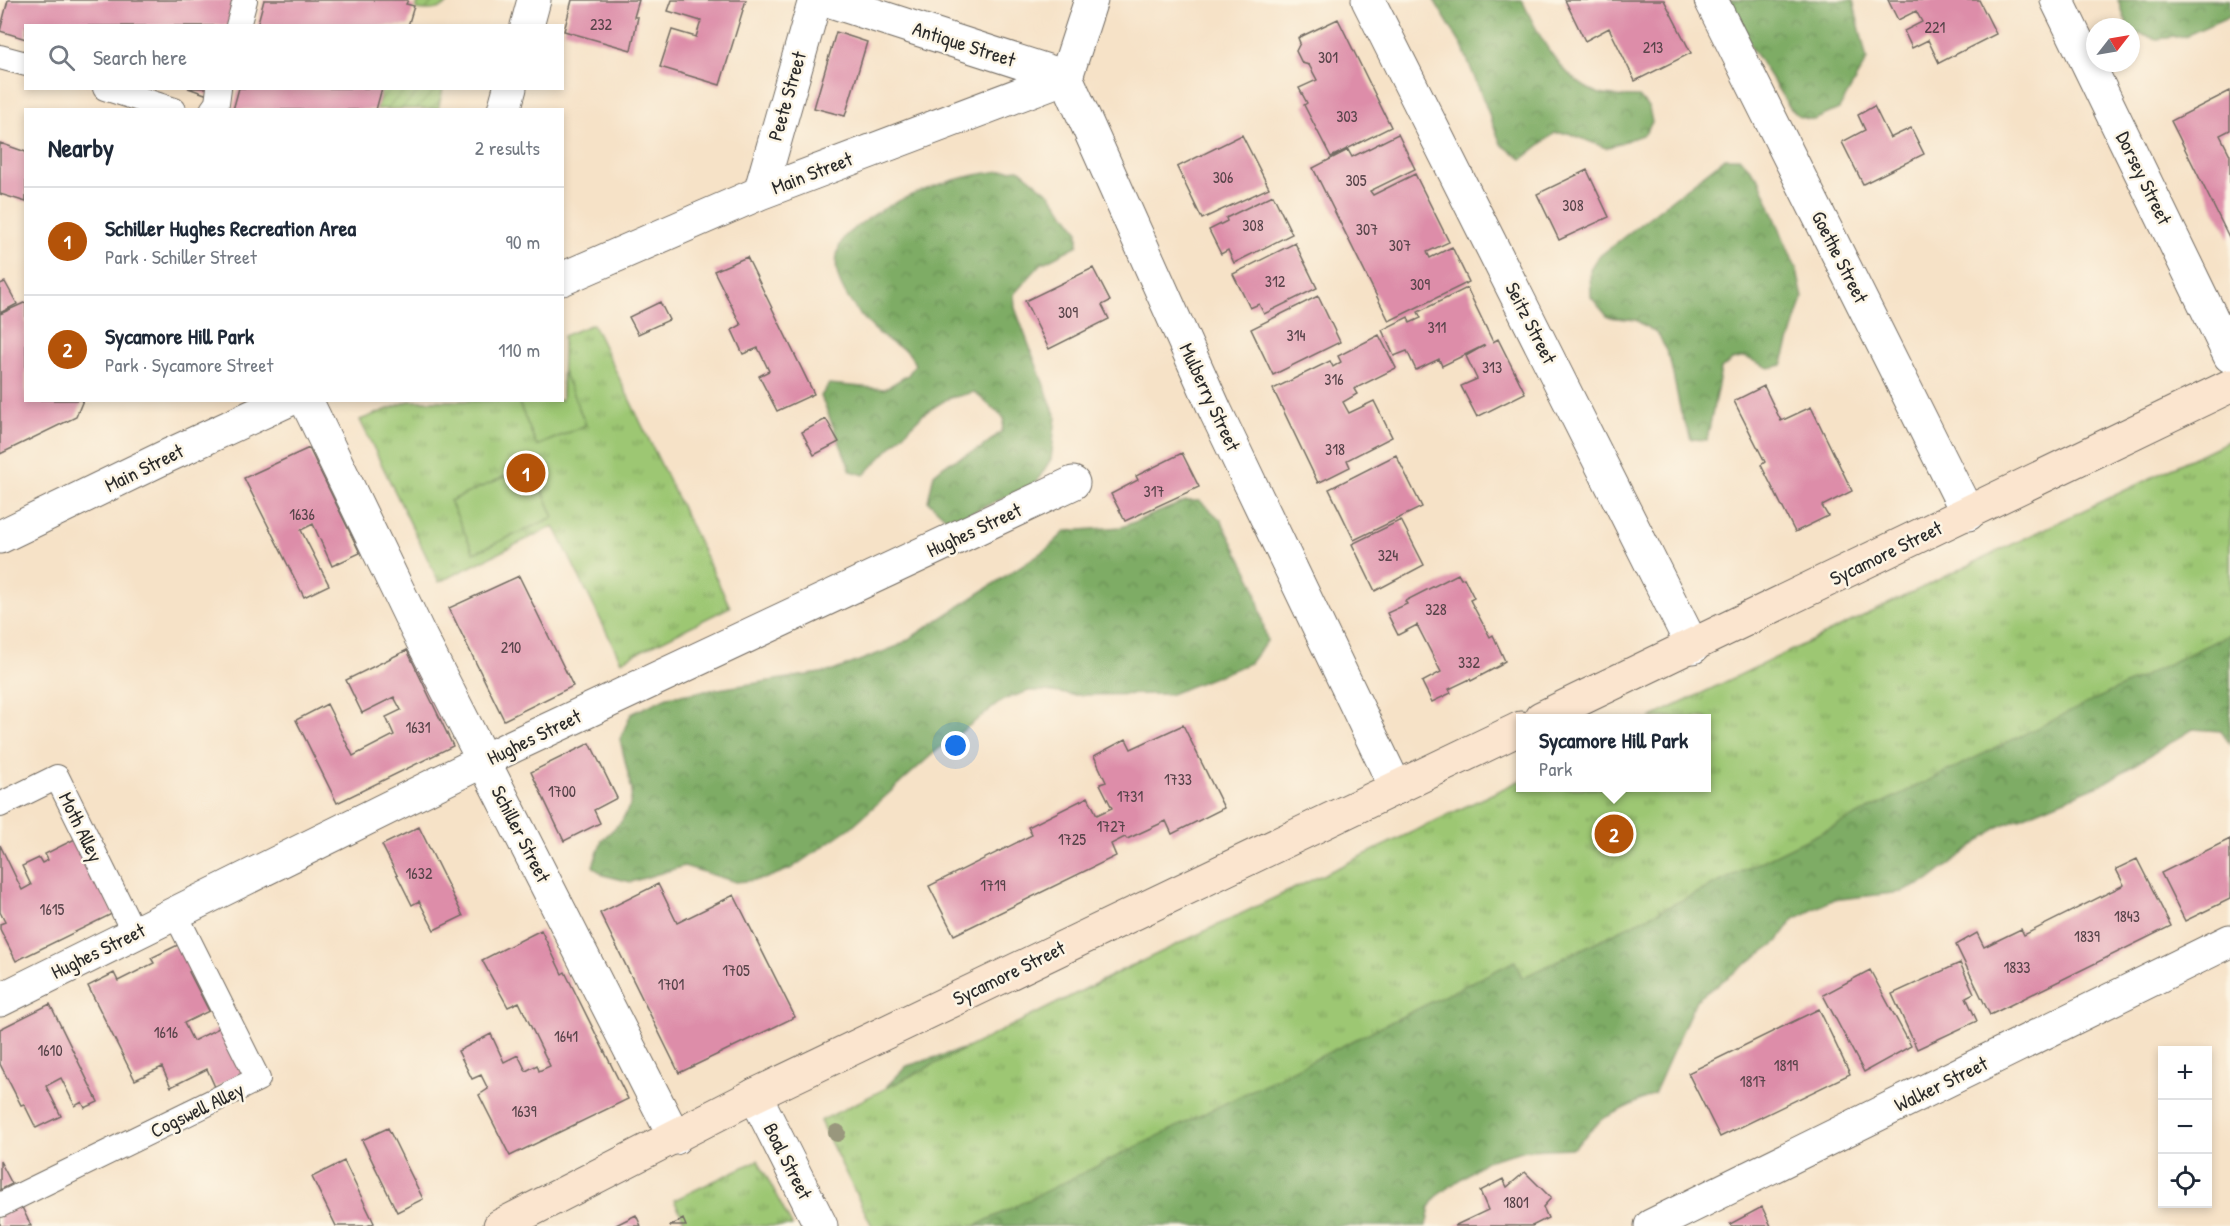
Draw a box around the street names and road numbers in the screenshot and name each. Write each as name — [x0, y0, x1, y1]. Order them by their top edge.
street label: Antique Street — [909, 14, 1020, 73]
street label: Peete Street — [761, 47, 812, 144]
street label: Dorsey Street — [2110, 127, 2179, 230]
street label: Main Street — [768, 144, 857, 200]
street label: Goethe Street — [1806, 206, 1876, 308]
street label: Seitz Street — [1499, 277, 1564, 369]
street label: Mulberry Street — [1174, 338, 1248, 456]
street label: Main Street — [100, 436, 189, 498]
street label: Hughes Street — [922, 495, 1026, 563]
street label: Sycamore Street — [1825, 513, 1947, 591]
street label: Hughes Street — [482, 702, 586, 771]
street label: Schiller Street — [486, 781, 558, 888]
street label: Moth Alley — [53, 787, 110, 866]
street label: Hughes Street — [46, 916, 150, 985]
street label: Sycamore Street — [948, 933, 1070, 1011]
street label: Walker Street — [1890, 1049, 1993, 1118]
street label: Cogswell Alley — [146, 1075, 248, 1144]
street label: Boal Street — [758, 1118, 820, 1205]

